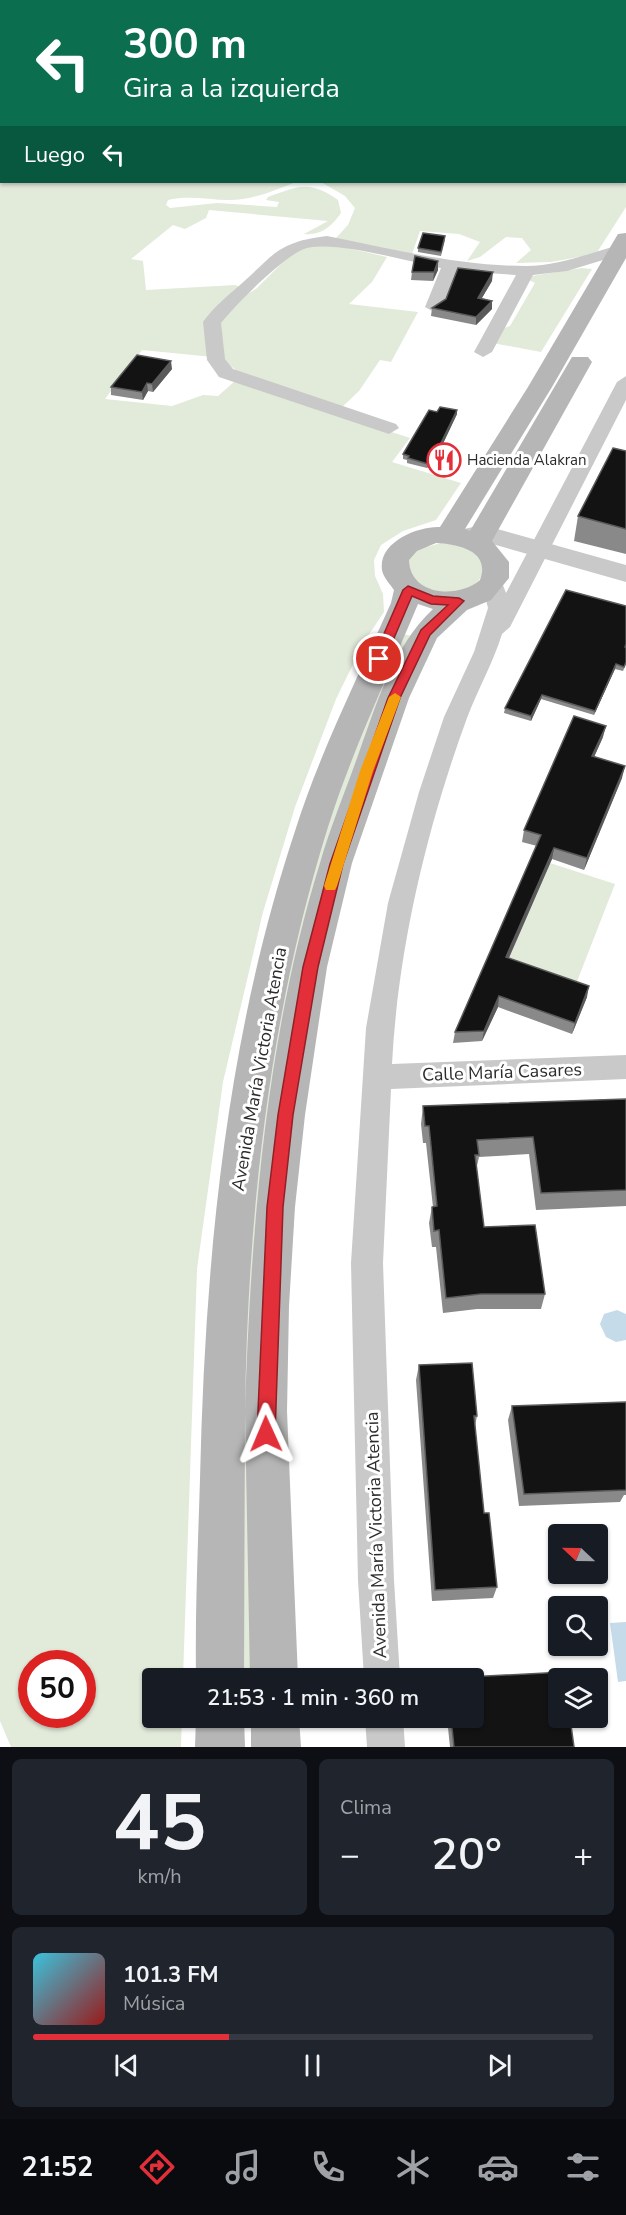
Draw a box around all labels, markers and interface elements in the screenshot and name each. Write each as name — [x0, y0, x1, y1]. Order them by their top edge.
text: 300 m — [123, 16, 247, 73]
icon: left — [24, 24, 102, 102]
text: Gira a la izquierda — [123, 70, 340, 107]
icon: left — [97, 138, 130, 171]
text: Luego — [24, 140, 85, 170]
restaurant icon: Hacienda Alakran — [426, 442, 462, 478]
place label: Hacienda Alakran — [467, 450, 586, 470]
pin — [353, 633, 404, 684]
icon: arrive — [362, 642, 395, 675]
street label: Avenida María Victoria Atencia — [226, 945, 292, 1193]
street label: Calle María Casares — [422, 1057, 582, 1087]
position arrow — [234, 1402, 298, 1466]
street label: Avenida María Victoria Atencia — [360, 1411, 392, 1659]
north arrow — [548, 1524, 608, 1584]
map controls — [548, 1524, 608, 1728]
button: search — [548, 1596, 608, 1656]
speed limit sign: 50 — [18, 1650, 96, 1728]
button: layers — [548, 1668, 608, 1728]
text: 21:53 · 1 min · 360 m — [207, 1683, 419, 1713]
text: 45 — [113, 1770, 206, 1877]
text: Clima — [340, 1794, 392, 1821]
text: 20° — [431, 1824, 502, 1885]
text: − — [340, 1833, 360, 1878]
text: + — [573, 1833, 593, 1878]
text: km/h — [137, 1863, 182, 1890]
text: 101.3 FM — [123, 1960, 219, 1990]
text: Música — [123, 1990, 185, 2017]
icon: previous — [110, 2049, 143, 2082]
icon: pause — [296, 2049, 329, 2082]
icon: next — [483, 2049, 516, 2082]
icon: directions — [136, 2146, 178, 2188]
icon: music — [222, 2146, 264, 2188]
icon: phone — [307, 2146, 349, 2188]
icon: climate — [392, 2146, 434, 2188]
icon: car — [477, 2146, 519, 2188]
icon: filters — [562, 2146, 604, 2188]
text: 21:52 — [22, 2149, 93, 2186]

